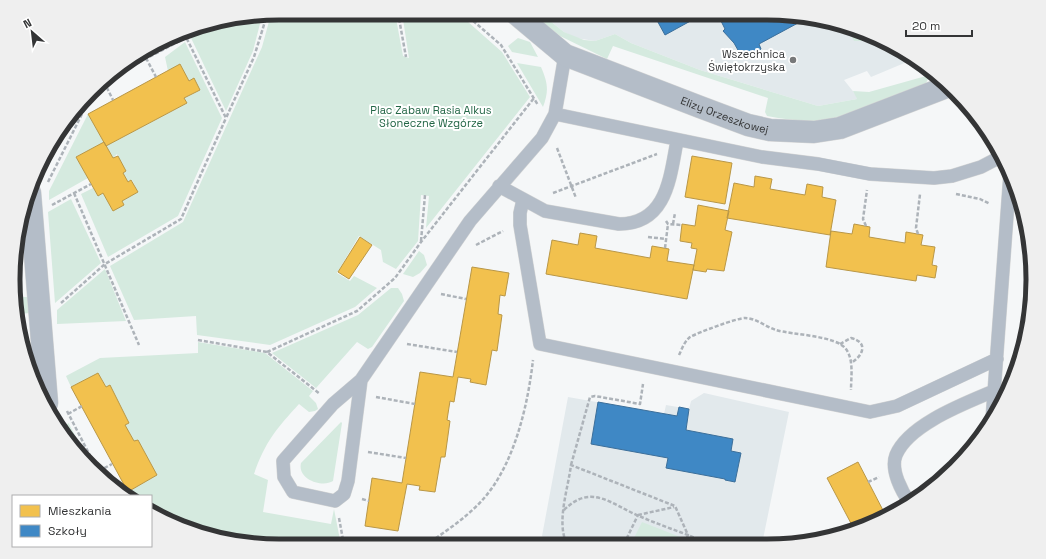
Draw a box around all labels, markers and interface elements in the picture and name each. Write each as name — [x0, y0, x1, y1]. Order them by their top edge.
north arrow — [12, 12, 52, 52]
scale bar — [906, 12, 972, 38]
text: N — [21, 15, 34, 31]
text: 20 m — [912, 18, 940, 34]
place label: Wszechnica Świętokrzyska — [708, 47, 786, 74]
marker: Wszechnica Świętokrzyska — [788, 55, 798, 65]
street label: Elizy Orzeszkowej — [679, 93, 770, 137]
park label: Plac Zabaw Rasia Alkus Słoneczne Wzgórze — [370, 103, 492, 130]
legend — [12, 495, 152, 547]
text: Mieszkania — [48, 503, 112, 519]
text: Szkoły — [48, 523, 87, 539]

